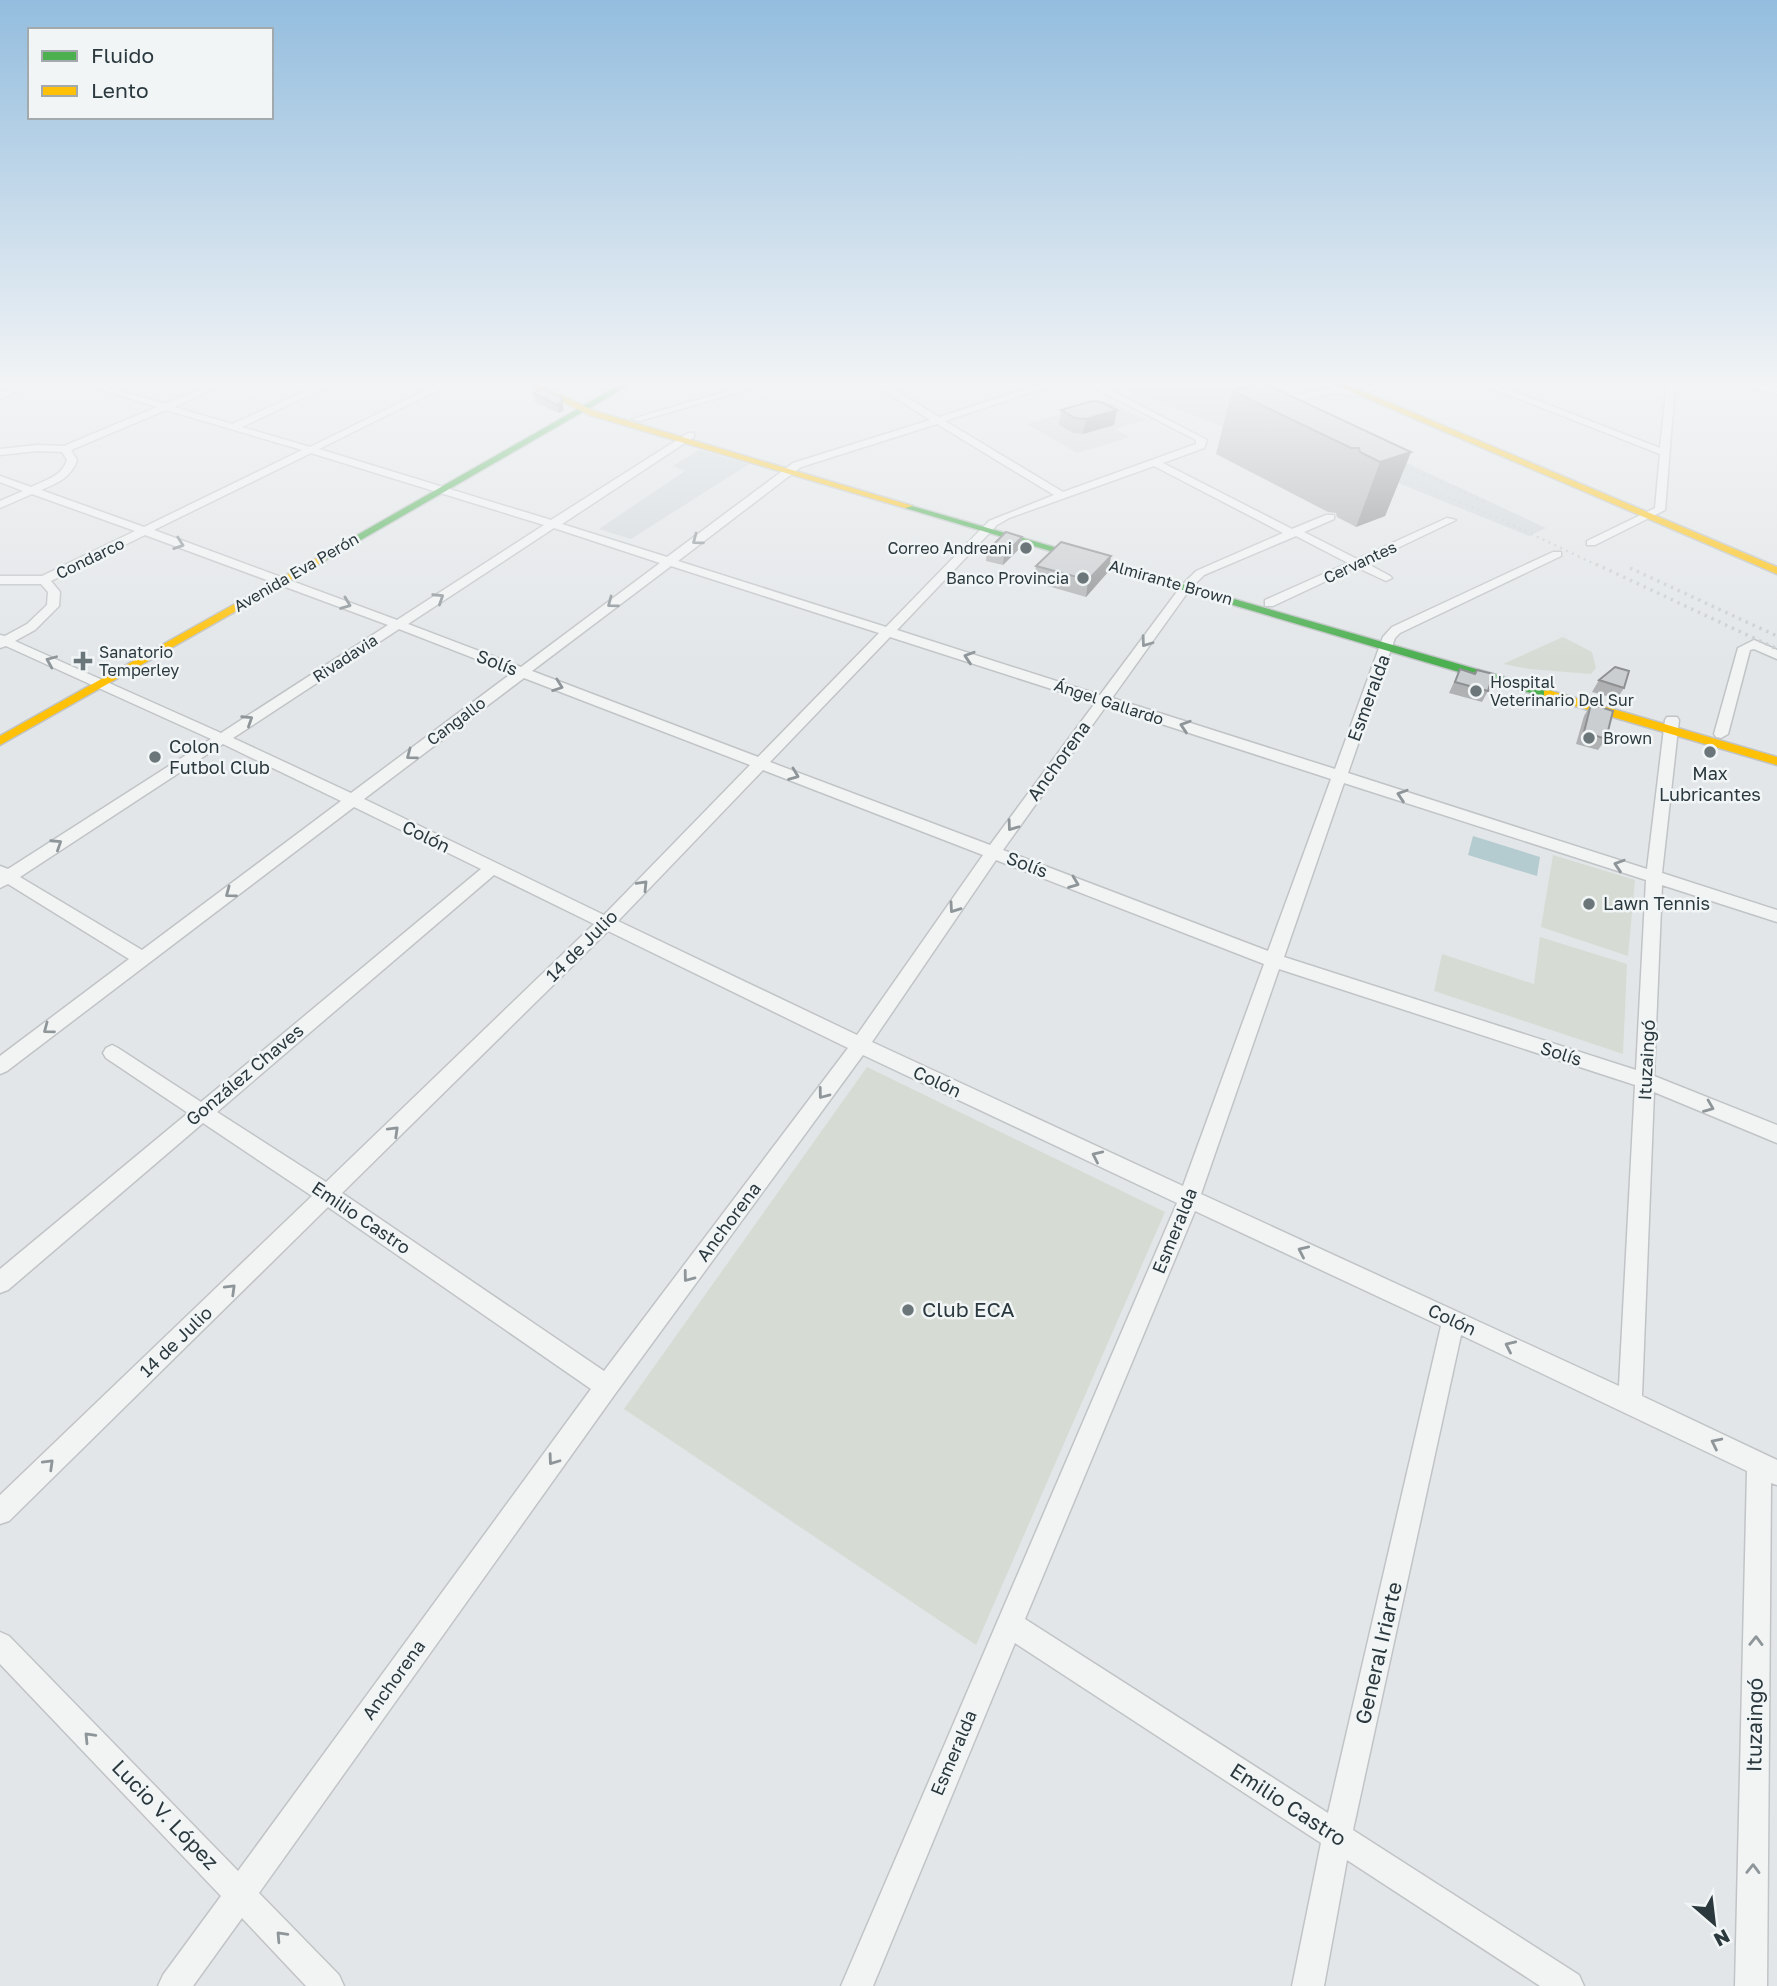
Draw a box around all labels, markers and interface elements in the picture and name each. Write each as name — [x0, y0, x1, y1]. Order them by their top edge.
legend — [28, 28, 273, 119]
text: Fluido — [91, 42, 154, 68]
text: Lento — [91, 77, 149, 103]
street label: Avenida Eva Perón — [230, 528, 362, 616]
one-way arrow — [692, 532, 705, 544]
street label: Condarco — [53, 533, 127, 583]
one-way arrow — [173, 536, 185, 550]
street label: Cervantes — [1320, 536, 1400, 588]
place label: Correo Andreani — [887, 538, 1012, 558]
marker: Correo Andreani — [1018, 540, 1034, 556]
street label: Almirante Brown — [1107, 555, 1235, 609]
place label: Banco Provincia — [946, 568, 1069, 588]
marker: Banco Provincia — [1075, 570, 1091, 586]
one-way arrow — [432, 593, 445, 606]
one-way arrow — [607, 595, 620, 608]
one-way arrow — [339, 596, 351, 610]
street label: Rivadavia — [309, 630, 381, 686]
one-way arrow — [1142, 634, 1154, 647]
place label: Sanatorio Temperley — [99, 642, 179, 680]
street label: Solís — [474, 644, 521, 680]
marker: Sanatorio Temperley — [73, 651, 93, 671]
one-way arrow — [963, 651, 975, 665]
street label: Esmeralda — [1342, 651, 1394, 744]
one-way arrow — [45, 655, 58, 669]
place label: Hospital Veterinario Del Sur — [1490, 672, 1634, 710]
street label: Ángel Gallardo — [1052, 675, 1166, 729]
one-way arrow — [551, 678, 563, 692]
marker: Hospital Veterinario Del Sur — [1468, 683, 1484, 699]
street label: Cangallo — [423, 692, 489, 750]
one-way arrow — [240, 716, 253, 729]
street label: Anchorena — [1022, 716, 1095, 805]
one-way arrow — [1180, 720, 1192, 734]
place label: Brown — [1603, 728, 1652, 748]
marker: Brown — [1581, 730, 1597, 746]
place label: Colon Futbol Club — [169, 735, 270, 778]
marker: Max Lubricantes — [1702, 744, 1718, 760]
one-way arrow — [406, 746, 419, 759]
marker: Colon Futbol Club — [147, 749, 163, 765]
place label: Max Lubricantes — [1659, 762, 1761, 805]
one-way arrow — [787, 766, 799, 780]
one-way arrow — [1396, 789, 1408, 804]
street label: Colón — [399, 815, 454, 857]
one-way arrow — [1008, 818, 1020, 831]
one-way arrow — [49, 840, 62, 853]
street label: Solís — [1004, 846, 1051, 882]
one-way arrow — [1613, 859, 1625, 873]
one-way arrow — [1068, 875, 1080, 889]
one-way arrow — [634, 880, 647, 893]
one-way arrow — [225, 884, 238, 897]
place label: Lawn Tennis — [1603, 892, 1710, 914]
marker: Lawn Tennis — [1581, 896, 1597, 912]
one-way arrow — [950, 900, 962, 913]
street label: 14 de Julio — [541, 905, 622, 986]
street label: González Chaves — [181, 1019, 308, 1130]
street label: Ituzaingó — [1633, 1019, 1659, 1101]
one-way arrow — [43, 1021, 56, 1034]
street label: Solís — [1538, 1036, 1585, 1070]
street label: Colón — [910, 1060, 965, 1102]
one-way arrow — [819, 1086, 832, 1099]
one-way arrow — [1702, 1098, 1714, 1112]
one-way arrow — [385, 1126, 398, 1139]
one-way arrow — [1091, 1150, 1104, 1164]
street label: Emilio Castro — [308, 1176, 415, 1258]
street label: Anchorena — [691, 1178, 765, 1265]
street label: Esmeralda — [1147, 1184, 1201, 1277]
one-way arrow — [1298, 1246, 1310, 1260]
one-way arrow — [684, 1269, 696, 1282]
one-way arrow — [222, 1285, 235, 1298]
place label: Club ECA — [922, 1296, 1015, 1322]
street label: Colón — [1425, 1298, 1480, 1340]
street label: 14 de Julio — [134, 1301, 216, 1381]
marker: Club ECA — [900, 1302, 916, 1318]
one-way arrow — [1505, 1340, 1517, 1354]
one-way arrow — [1711, 1438, 1723, 1452]
one-way arrow — [549, 1453, 562, 1465]
one-way arrow — [41, 1460, 54, 1473]
street label: General Iriarte — [1349, 1579, 1407, 1727]
street label: Anchorena — [357, 1635, 430, 1724]
one-way arrow — [1748, 1636, 1764, 1646]
street label: Ituzaingó — [1740, 1678, 1768, 1772]
street label: Esmeralda — [925, 1707, 981, 1799]
one-way arrow — [85, 1732, 98, 1745]
street label: Lucio V. López — [107, 1754, 225, 1875]
street label: Emilio Castro — [1225, 1757, 1352, 1851]
one-way arrow — [1745, 1863, 1760, 1874]
north arrow — [1679, 1888, 1749, 1958]
text: N — [1710, 1925, 1734, 1952]
one-way arrow — [277, 1931, 290, 1944]

